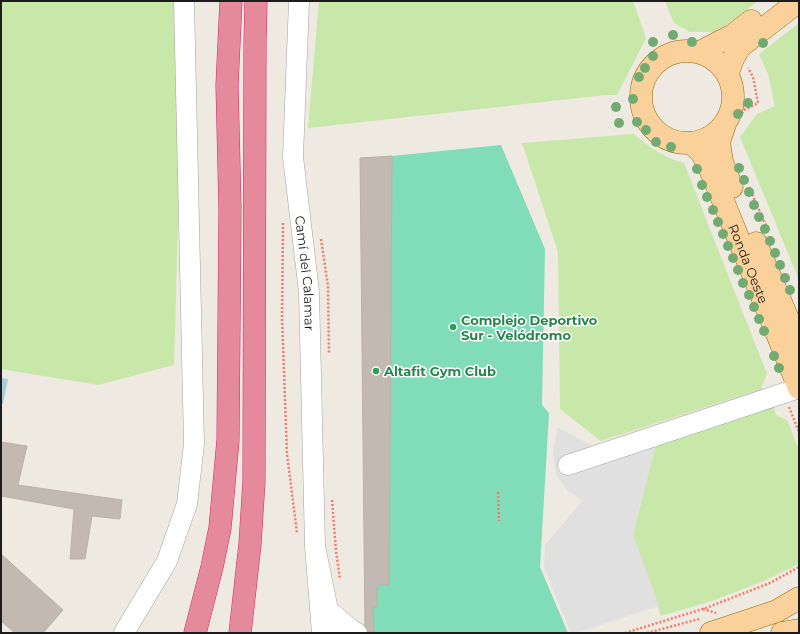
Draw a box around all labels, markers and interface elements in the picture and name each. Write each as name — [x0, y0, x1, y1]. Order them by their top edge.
street label: Camí del Calamar — [292, 215, 318, 331]
street label: Ronda Oeste — [725, 222, 772, 306]
place label: Complejo Deportivo Sur - Velódromo — [461, 312, 598, 343]
marker: Complejo Deportivo Sur - Velódromo — [448, 322, 458, 332]
place label: Altafit Gym Club — [383, 363, 496, 379]
marker: Altafit Gym Club — [371, 366, 381, 376]

